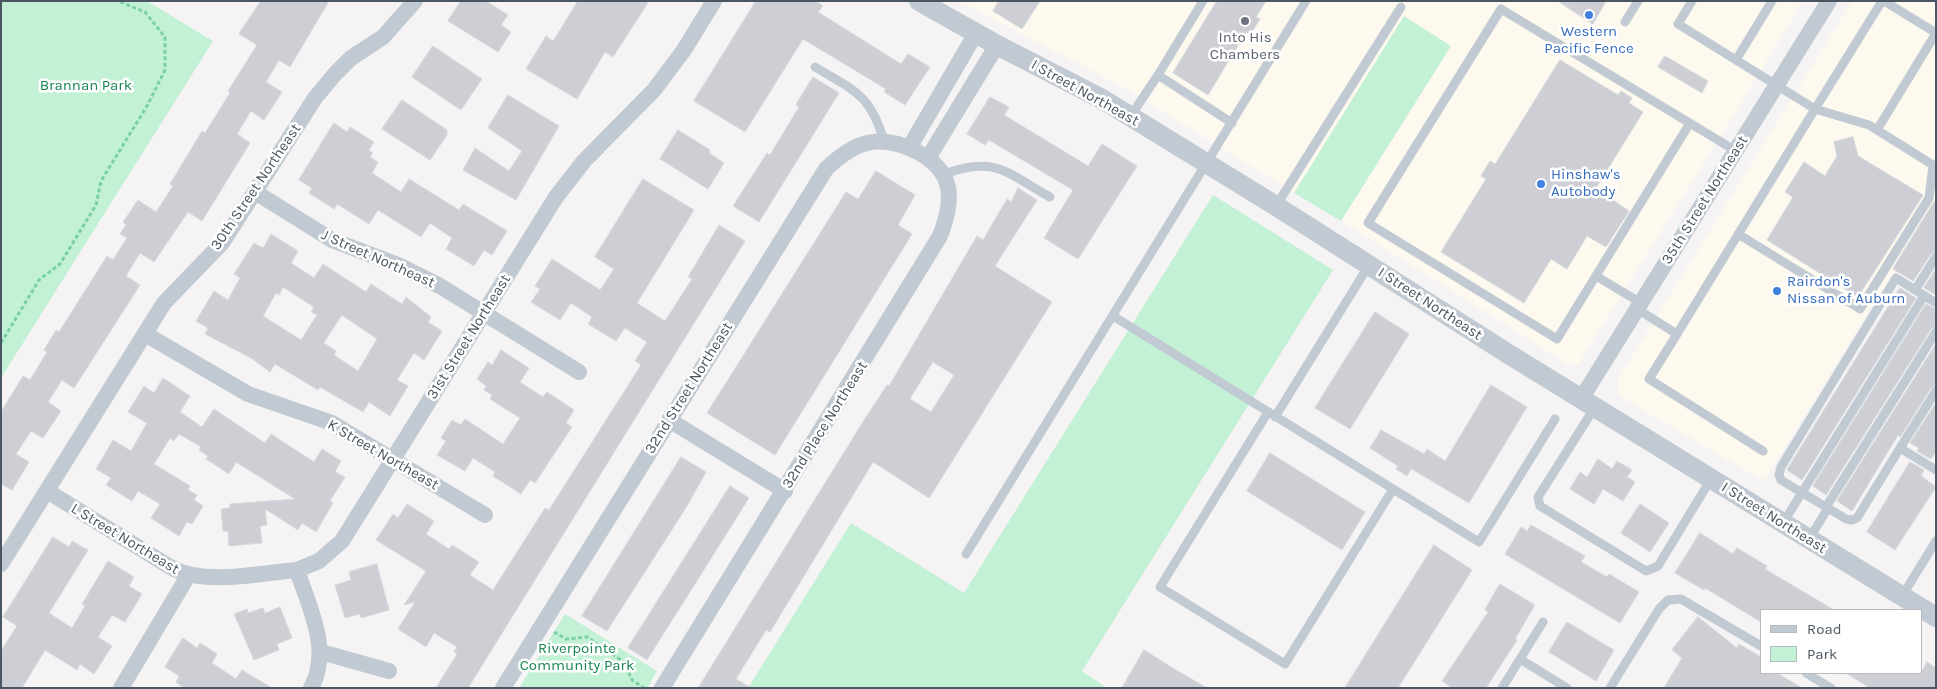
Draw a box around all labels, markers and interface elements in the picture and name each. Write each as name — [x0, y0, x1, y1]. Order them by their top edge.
marker: Western Pacific Fence — [1583, 9, 1595, 21]
marker: Into His Chambers — [1239, 15, 1251, 27]
place label: Western Pacific Fence — [1544, 23, 1634, 58]
place label: Into His Chambers — [1210, 29, 1280, 64]
street label: I Street Northeast — [1028, 56, 1142, 130]
park label: Brannan Park — [40, 77, 132, 95]
street label: 30th Street Northeast — [207, 120, 305, 254]
street label: 35th Street Northeast — [1658, 132, 1752, 268]
place label: Hinshaw's Autobody — [1551, 166, 1621, 201]
marker: Hinshaw's Autobody — [1535, 178, 1547, 190]
street label: J Street Northeast — [318, 226, 438, 292]
street label: I Street Northeast — [1375, 264, 1485, 344]
street label: 31st Street Northeast — [423, 271, 515, 403]
place label: Rairdon's Nissan of Auburn — [1787, 273, 1905, 308]
marker: Rairdon's Nissan of Auburn — [1771, 285, 1783, 297]
street label: 32nd Street Northeast — [641, 319, 737, 457]
street label: 32nd Place Northeast — [778, 358, 872, 492]
street label: K Street Northeast — [324, 416, 442, 494]
street label: I Street Northeast — [1718, 478, 1830, 558]
street label: L Street Northeast — [67, 500, 183, 578]
legend — [1760, 609, 1922, 674]
text: Road — [1807, 620, 1842, 638]
park label: Riverpointe Community Park — [520, 640, 634, 675]
text: Park — [1807, 645, 1837, 663]

